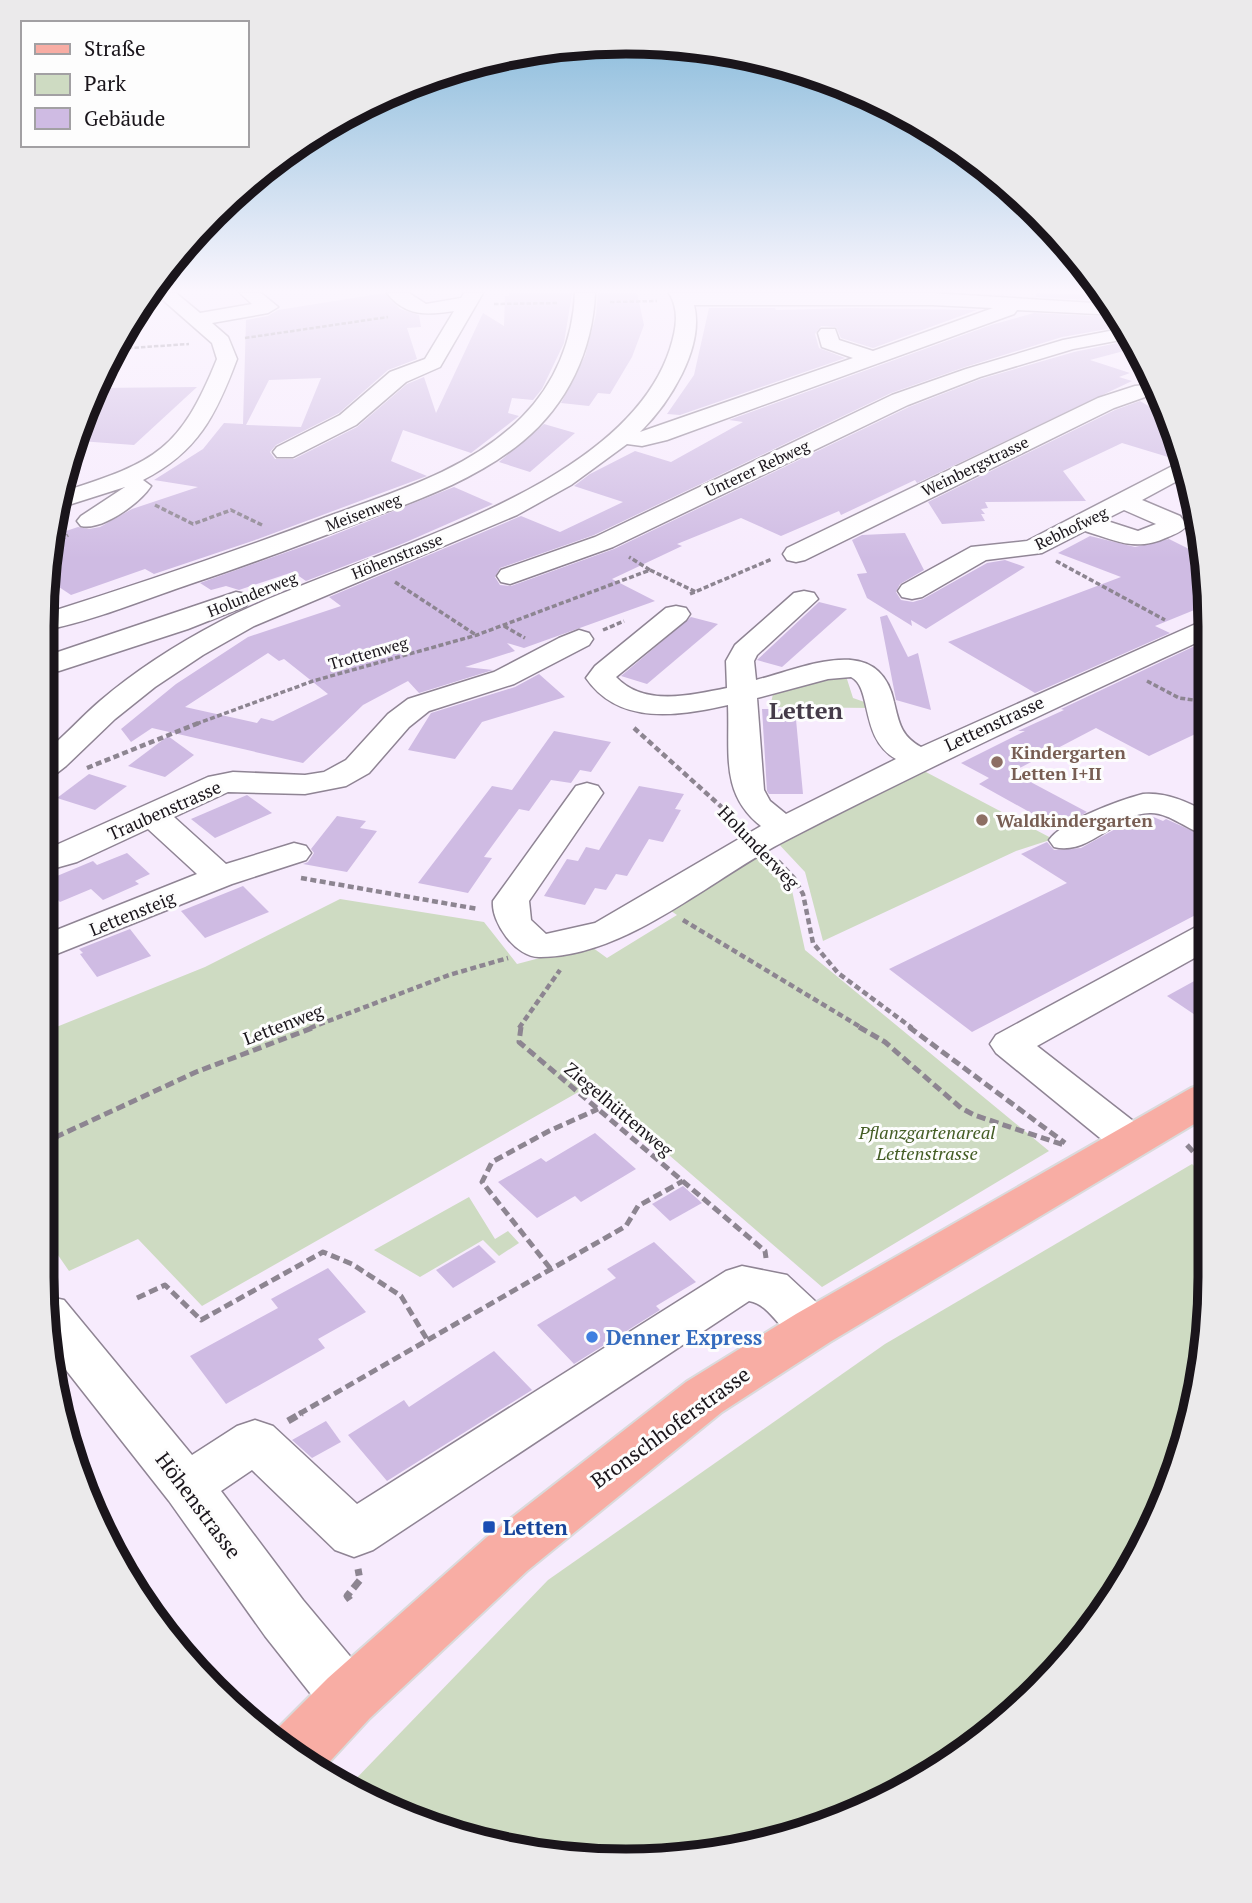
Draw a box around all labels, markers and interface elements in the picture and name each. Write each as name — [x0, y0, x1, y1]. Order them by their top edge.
legend — [21, 21, 248, 147]
text: Straße — [84, 34, 146, 62]
text: Park — [84, 69, 126, 97]
text: Gebäude — [84, 104, 165, 132]
street label: Weinbergstrasse — [918, 431, 1032, 501]
street label: Unterer Rebweg — [701, 434, 813, 502]
street label: Meisenweg — [322, 487, 404, 536]
street label: Rebhofweg — [1031, 501, 1112, 555]
street label: Höhenstrasse — [348, 528, 446, 584]
street label: Holunderweg — [204, 566, 301, 622]
street label: Trottenweg — [326, 631, 411, 675]
street label: Lettenstrasse — [940, 689, 1048, 757]
district label: Letten — [769, 694, 844, 726]
place label: Kindergarten Letten I+II — [1011, 740, 1126, 785]
marker: Kindergarten Letten I+II — [989, 754, 1005, 770]
street label: Traubenstrasse — [104, 774, 224, 846]
street label: Holunderweg — [713, 800, 805, 894]
place label: Waldkindergarten — [996, 808, 1153, 832]
marker: Waldkindergarten — [974, 812, 990, 828]
street label: Lettensteig — [86, 885, 179, 941]
street label: Lettenweg — [240, 998, 327, 1050]
street label: Ziegelhüttenweg — [560, 1056, 679, 1162]
park label: Pflanzgartenareal Lettenstrasse — [858, 1120, 995, 1165]
place label: Denner Express — [606, 1323, 762, 1351]
marker: Denner Express — [584, 1329, 600, 1345]
street label: Bronschhoferstrasse — [585, 1360, 755, 1494]
street label: Höhenstrasse — [150, 1446, 248, 1564]
place label: Letten — [503, 1513, 568, 1541]
marker: Letten — [481, 1519, 497, 1535]

